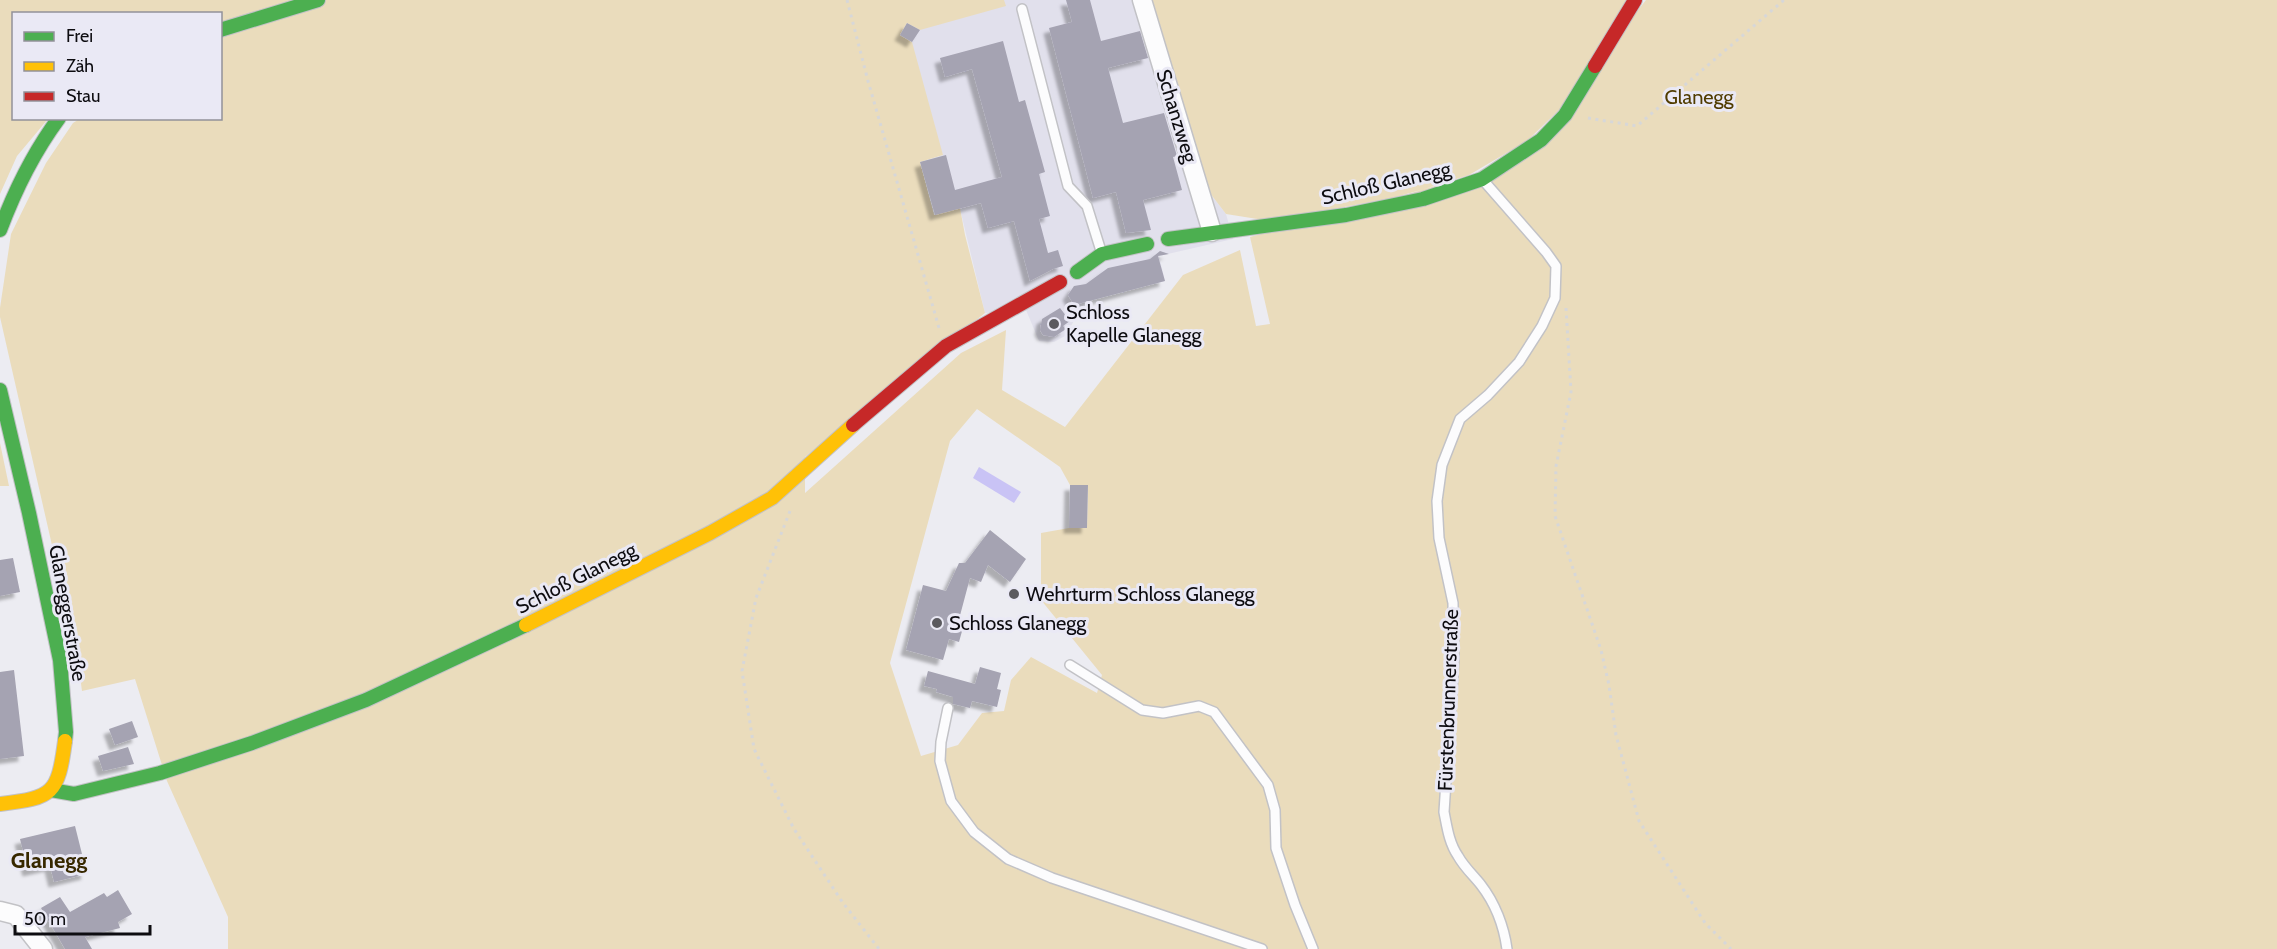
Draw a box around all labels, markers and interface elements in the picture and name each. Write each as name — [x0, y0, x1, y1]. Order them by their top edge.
legend — [12, 12, 222, 120]
text: Frei — [66, 25, 93, 47]
text: Zäh — [66, 55, 94, 77]
street label: Schanzweg — [1151, 66, 1203, 167]
text: Stau — [66, 85, 100, 107]
park label: Glanegg — [1665, 85, 1735, 109]
street label: Schloß Glanegg — [1319, 156, 1454, 210]
place label: Schloss Kapelle Glanegg — [1066, 300, 1202, 347]
marker: Schloss Kapelle Glanegg — [1047, 317, 1061, 331]
street label: Schloß Glanegg — [512, 537, 641, 619]
street label: Glaneggerstraße — [44, 543, 92, 683]
place label: Wehrturm Schloss Glanegg — [1026, 582, 1255, 606]
marker: Wehrturm Schloss Glanegg — [1007, 587, 1021, 601]
street label: Fürstenbrunnerstraße — [1433, 609, 1463, 791]
place label: Schloss Glanegg — [949, 611, 1087, 635]
marker: Schloss Glanegg — [930, 616, 944, 630]
district label: Glanegg — [11, 847, 87, 874]
scale bar — [15, 898, 150, 936]
text: 50 m — [24, 908, 66, 930]

